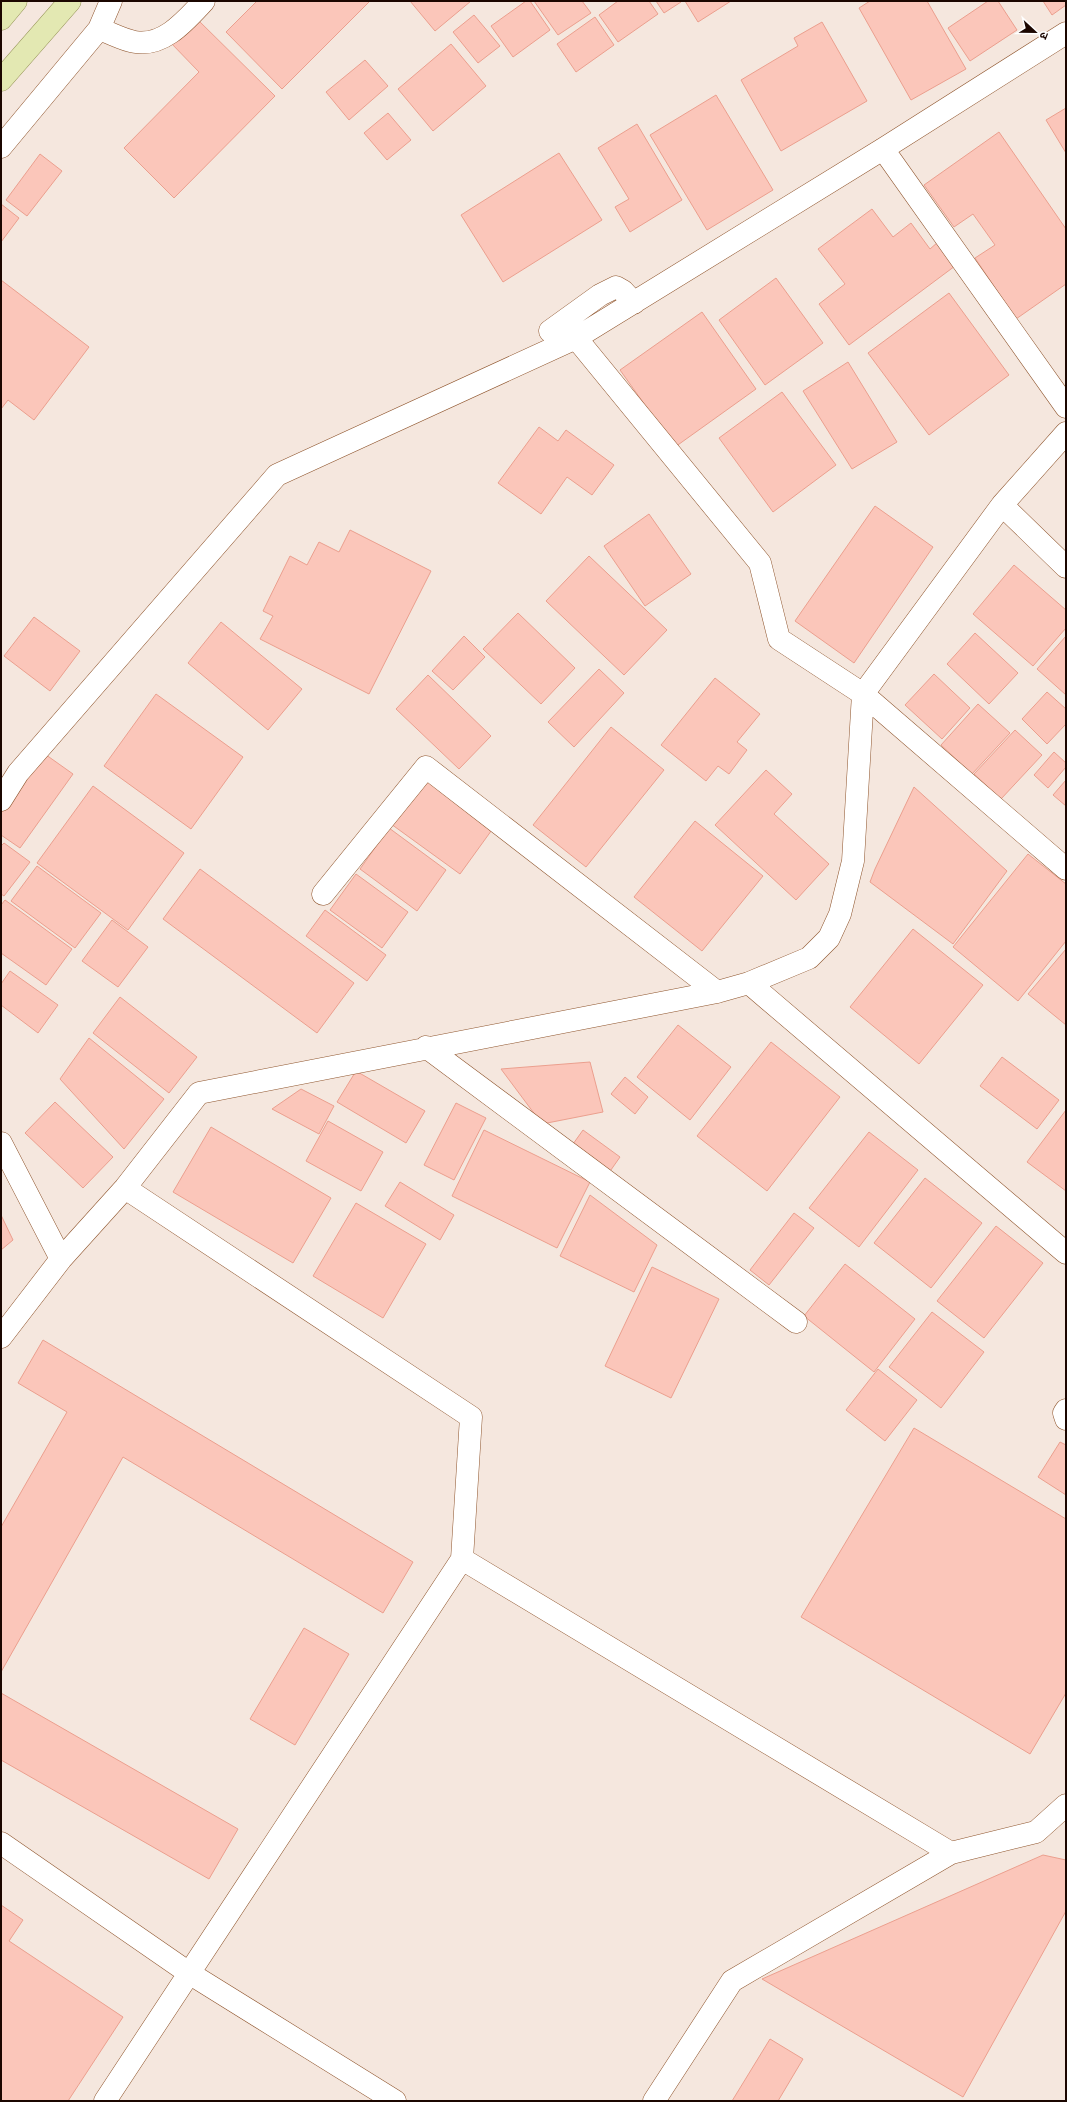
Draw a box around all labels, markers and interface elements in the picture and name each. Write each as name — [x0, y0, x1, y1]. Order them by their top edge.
north arrow — [1015, 12, 1055, 52]
text: उ — [1036, 30, 1052, 42]

